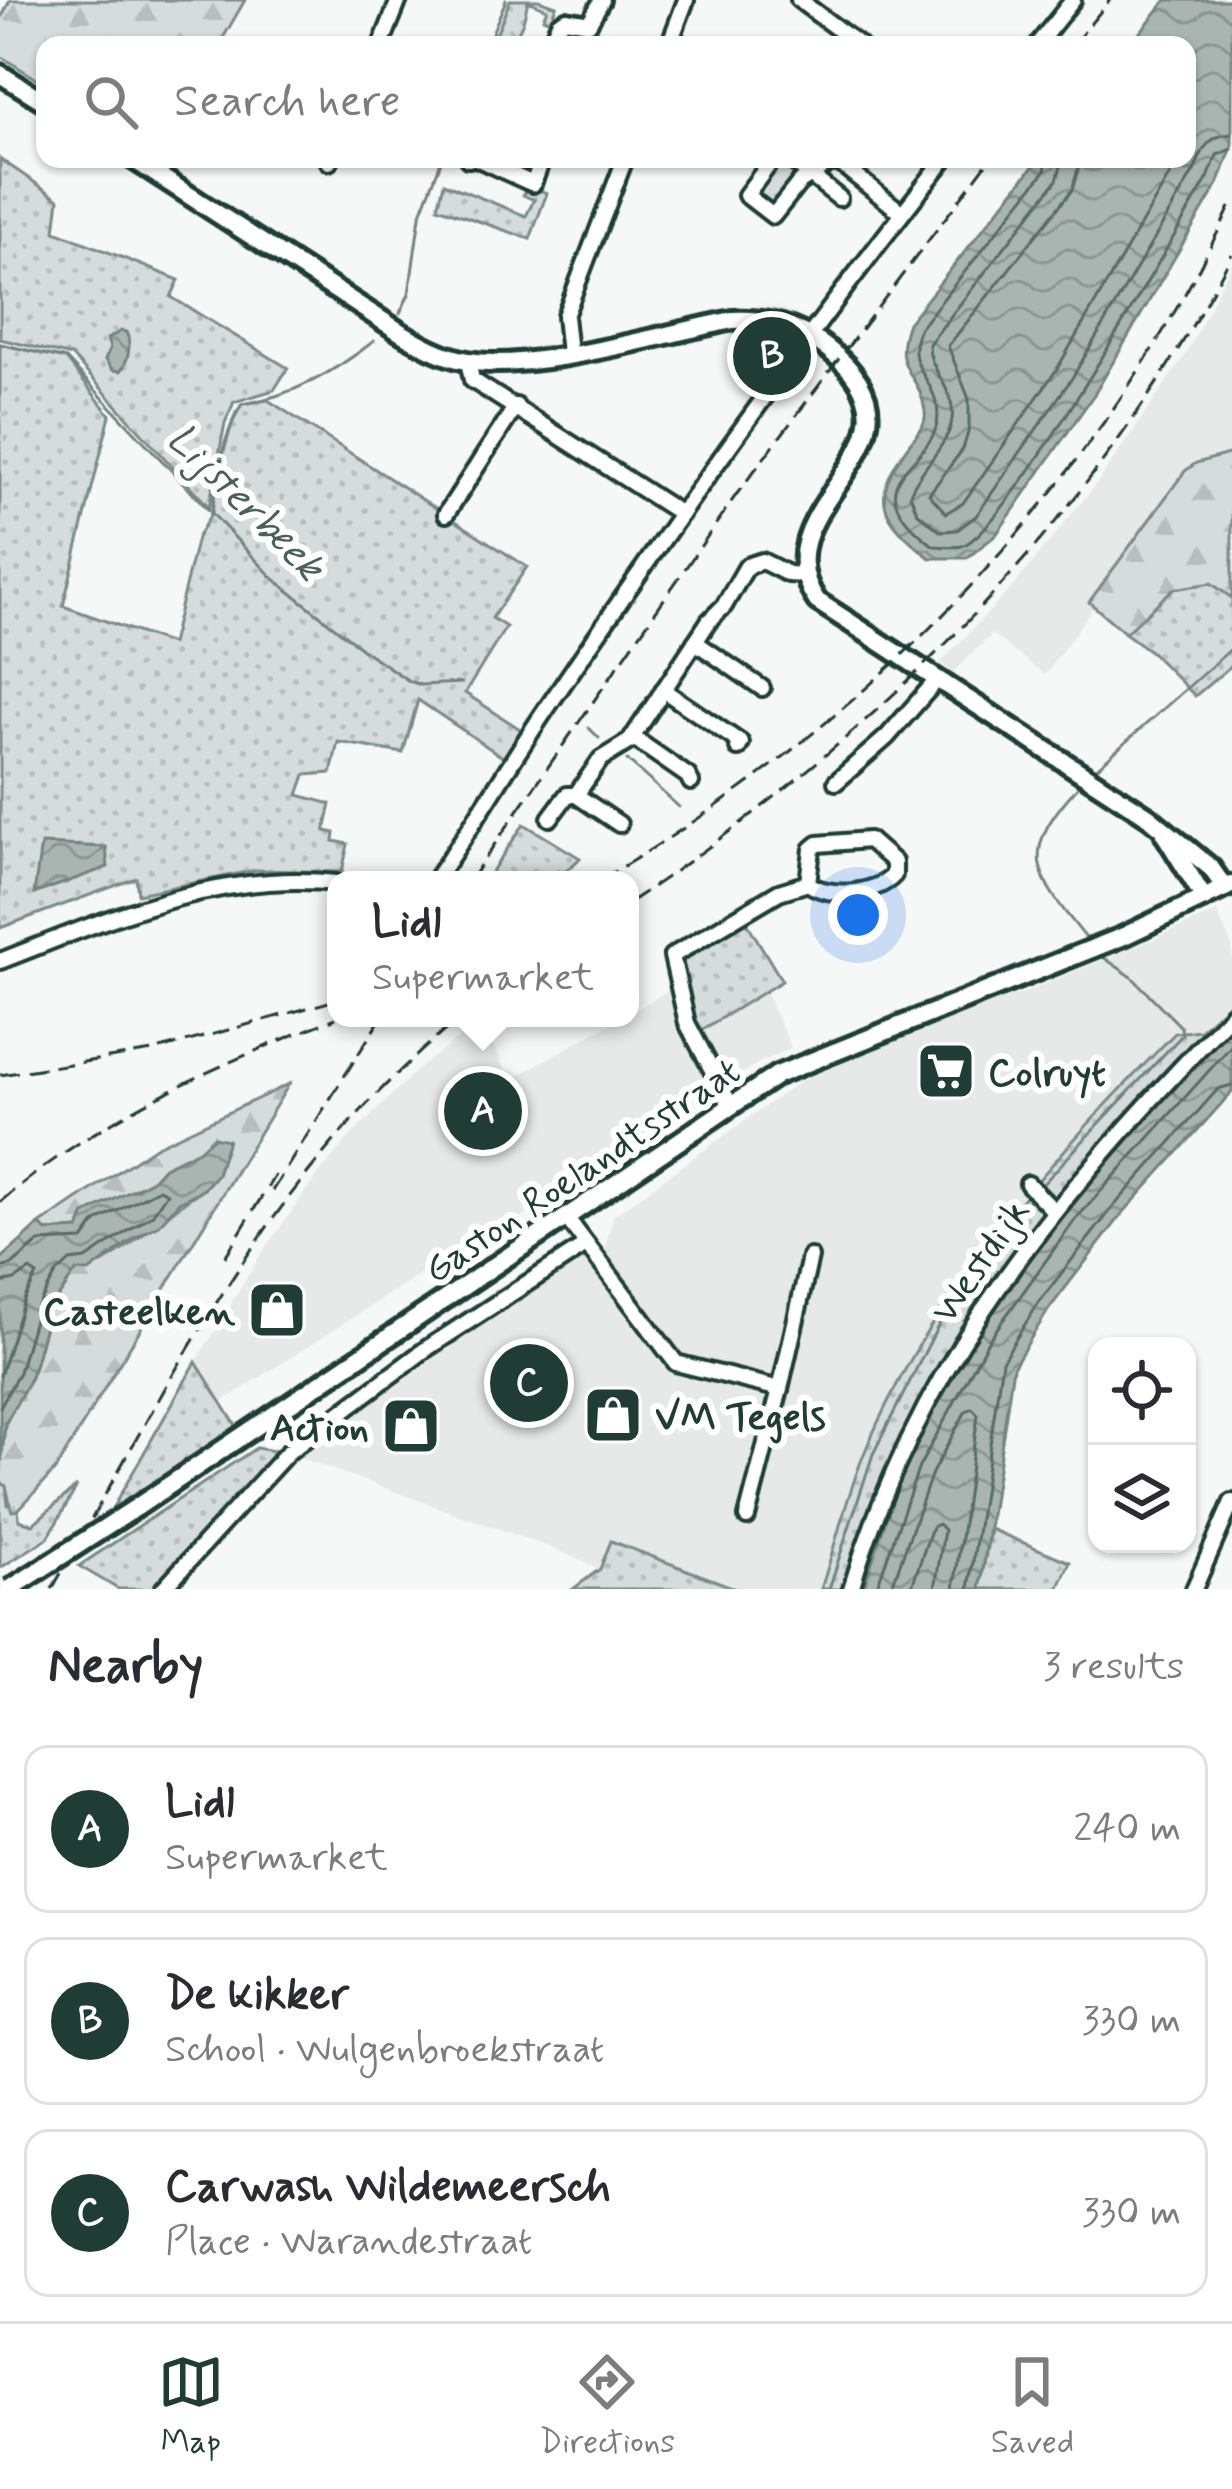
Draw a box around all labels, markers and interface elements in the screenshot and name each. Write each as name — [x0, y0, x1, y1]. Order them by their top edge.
search box — [36, 36, 1196, 168]
icon: search — [78, 69, 144, 135]
text: Search here — [174, 73, 401, 132]
pin: B — [733, 311, 811, 401]
water label: Lijsterbeek — [154, 413, 337, 596]
popup — [327, 871, 639, 1027]
your location — [828, 885, 888, 945]
text: Lidl — [372, 894, 441, 953]
text: Supermarket — [372, 953, 594, 1004]
supermarket icon: Colruyt — [915, 1040, 977, 1102]
street label: Gaston Roelandtsstraat — [415, 1047, 751, 1297]
place label: Colruyt — [988, 1049, 1106, 1100]
pin: A — [444, 1066, 522, 1156]
street label: Westdijk — [920, 1190, 1043, 1334]
shop icon: Casteelken — [246, 1279, 308, 1341]
place label: Casteelken — [43, 1288, 235, 1339]
map controls — [1088, 1337, 1196, 1553]
button: locate — [1088, 1337, 1196, 1445]
pin: C — [490, 1338, 568, 1428]
shop icon: VM Tegels — [582, 1384, 644, 1446]
place label: VM Tegels — [655, 1393, 826, 1444]
shop icon: Action — [380, 1395, 442, 1457]
place label: Action — [270, 1404, 369, 1455]
button: layers — [1088, 1445, 1196, 1553]
text: Nearby — [48, 1634, 203, 1700]
text: 3 results — [1043, 1642, 1184, 1693]
text: Lidl — [165, 1774, 235, 1833]
text: A — [77, 1804, 103, 1855]
text: 240 m — [1073, 1804, 1181, 1855]
text: Supermarket — [165, 1833, 388, 1884]
text: De kikker — [165, 1966, 349, 2025]
text: B — [78, 1996, 102, 2047]
text: 330 m — [1082, 1996, 1181, 2047]
text: School · Wulgenbroekstraat — [165, 2025, 604, 2076]
text: Carwash Wildemeersch — [165, 2158, 611, 2217]
text: C — [76, 2188, 104, 2239]
text: 330 m — [1082, 2188, 1181, 2239]
text: Place · Warandestraat — [165, 2217, 532, 2268]
tab: Map — [158, 2349, 224, 2465]
tab: Directions — [539, 2349, 675, 2465]
tab: Saved — [991, 2349, 1074, 2465]

